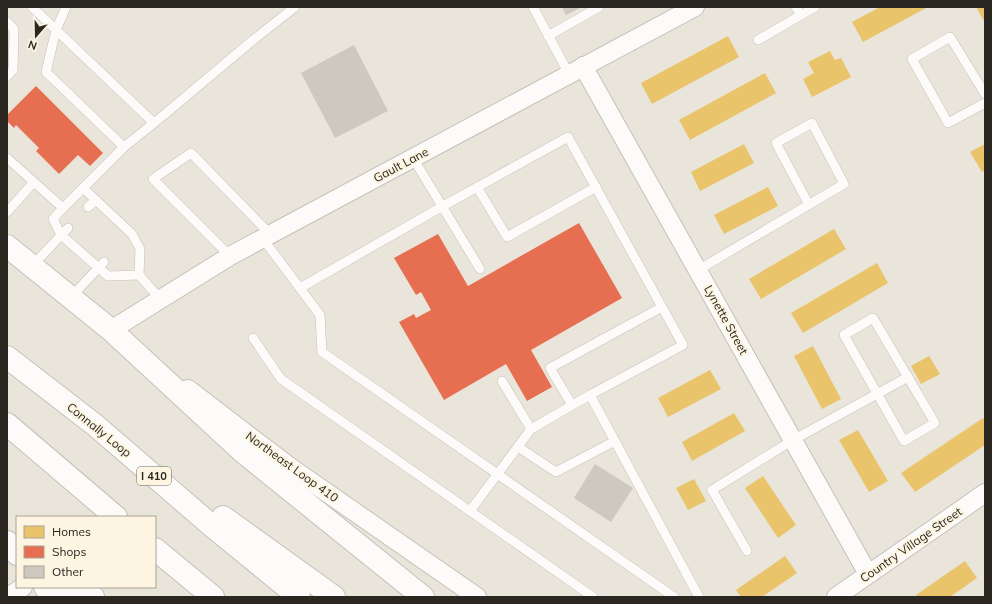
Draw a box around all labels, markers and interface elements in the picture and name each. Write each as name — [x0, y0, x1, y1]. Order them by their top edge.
north arrow — [16, 16, 56, 56]
text: N — [26, 37, 39, 53]
street label: Gault Lane — [371, 144, 431, 185]
street label: Lynette Street — [701, 282, 752, 357]
street label: Connally Loop — [64, 399, 135, 460]
street label: Northeast Loop 410 — [243, 428, 342, 505]
road number: I 410 — [137, 467, 171, 485]
street label: Country Village Street — [857, 504, 965, 586]
legend — [16, 516, 156, 588]
text: Homes — [52, 524, 91, 539]
text: Shops — [52, 544, 87, 559]
text: Other — [52, 564, 84, 579]

